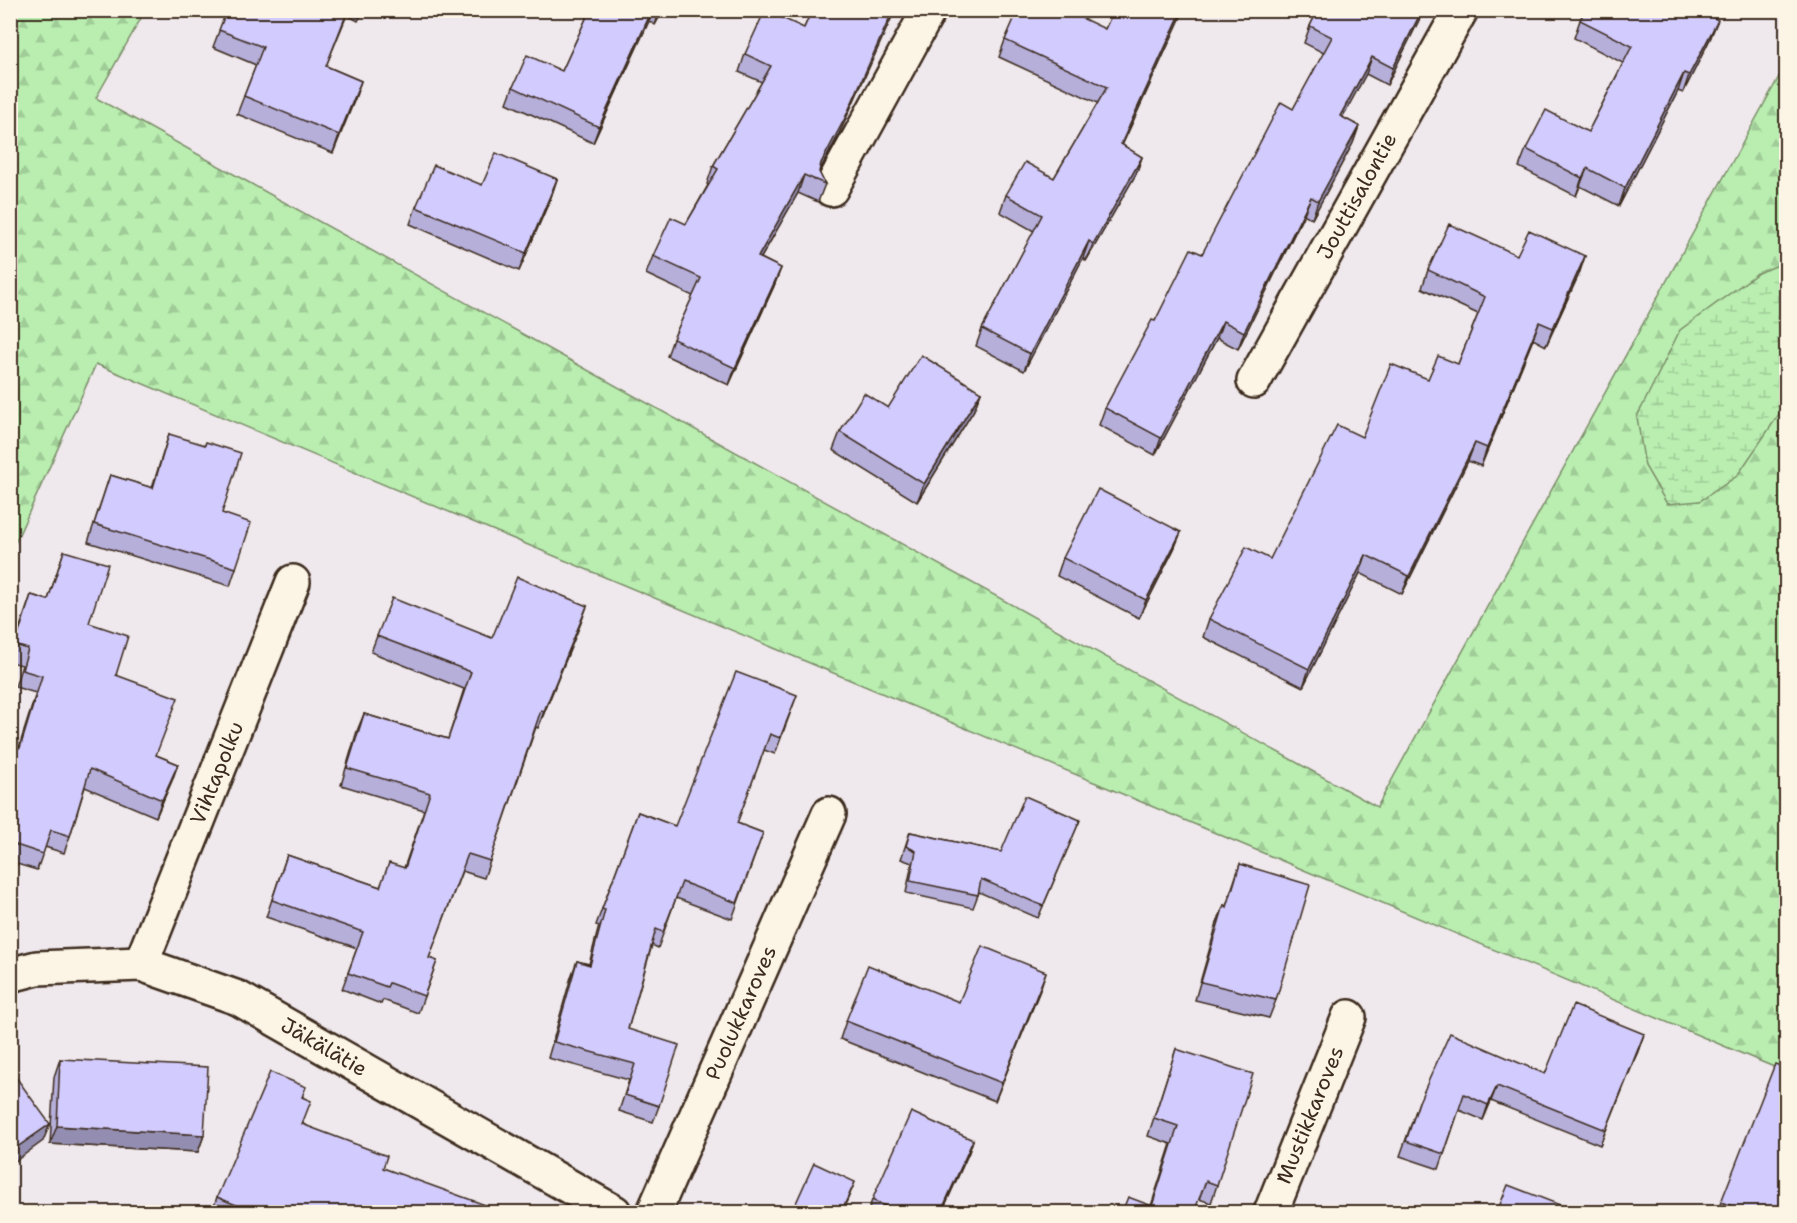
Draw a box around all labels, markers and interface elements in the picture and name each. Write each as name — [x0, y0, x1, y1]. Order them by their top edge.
street label: Jouttisalontie — [1311, 128, 1403, 264]
street label: Vihtapolku — [184, 717, 250, 829]
street label: Puolukkaroves — [699, 941, 783, 1085]
street label: Jäkälätie — [276, 1011, 372, 1083]
street label: Mustikkaroves — [1270, 1042, 1350, 1188]

